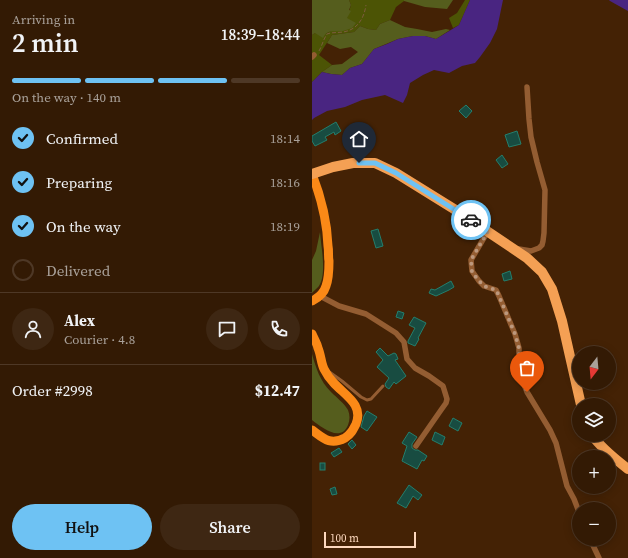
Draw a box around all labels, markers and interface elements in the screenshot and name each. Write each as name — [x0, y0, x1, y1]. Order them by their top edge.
text: Arriving in — [12, 11, 75, 28]
text: 18:39–18:44 — [221, 24, 300, 45]
text: 2 min — [12, 25, 79, 61]
text: On the way · 140 m — [12, 89, 121, 106]
pin — [342, 122, 376, 163]
icon: check — [12, 127, 34, 149]
text: Confirmed — [46, 128, 118, 149]
icon: home — [348, 128, 370, 150]
text: 18:14 — [270, 130, 300, 147]
icon: check — [12, 171, 34, 193]
text: Preparing — [46, 172, 112, 193]
text: 18:16 — [270, 174, 300, 191]
courier — [451, 200, 491, 240]
icon: car — [460, 209, 482, 231]
icon: check — [12, 215, 34, 237]
text: On the way — [46, 216, 121, 237]
text: 18:19 — [270, 218, 300, 235]
text: Delivered — [46, 260, 110, 281]
button: person — [12, 308, 54, 350]
button: chat — [206, 308, 248, 350]
button: phone — [258, 308, 300, 350]
text: Alex — [64, 310, 95, 331]
text: Courier · 4.8 — [64, 331, 135, 348]
north arrow — [572, 346, 616, 390]
map controls — [572, 346, 616, 546]
pin — [510, 351, 544, 392]
icon: bag — [516, 357, 538, 379]
text: Order #2998 — [12, 380, 93, 401]
text: $12.47 — [255, 380, 300, 401]
button: layers — [572, 398, 616, 442]
button: + — [572, 450, 616, 494]
button: − — [572, 502, 616, 546]
button: Help — [12, 504, 152, 550]
button: Share — [160, 504, 300, 550]
scale bar — [324, 530, 416, 549]
text: 100 m — [330, 531, 359, 546]

